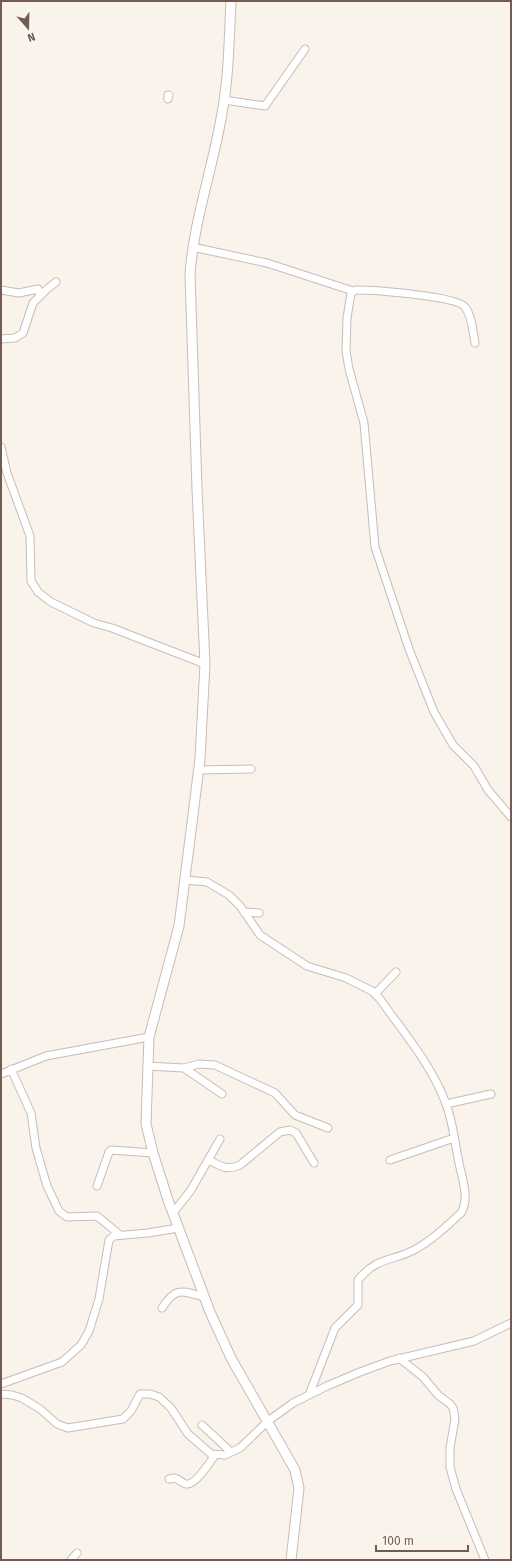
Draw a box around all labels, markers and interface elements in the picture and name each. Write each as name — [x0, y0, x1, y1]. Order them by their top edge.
north arrow — [8, 8, 48, 48]
text: N — [26, 30, 37, 44]
scale bar — [376, 1527, 468, 1553]
text: 100 m — [382, 1534, 414, 1548]

